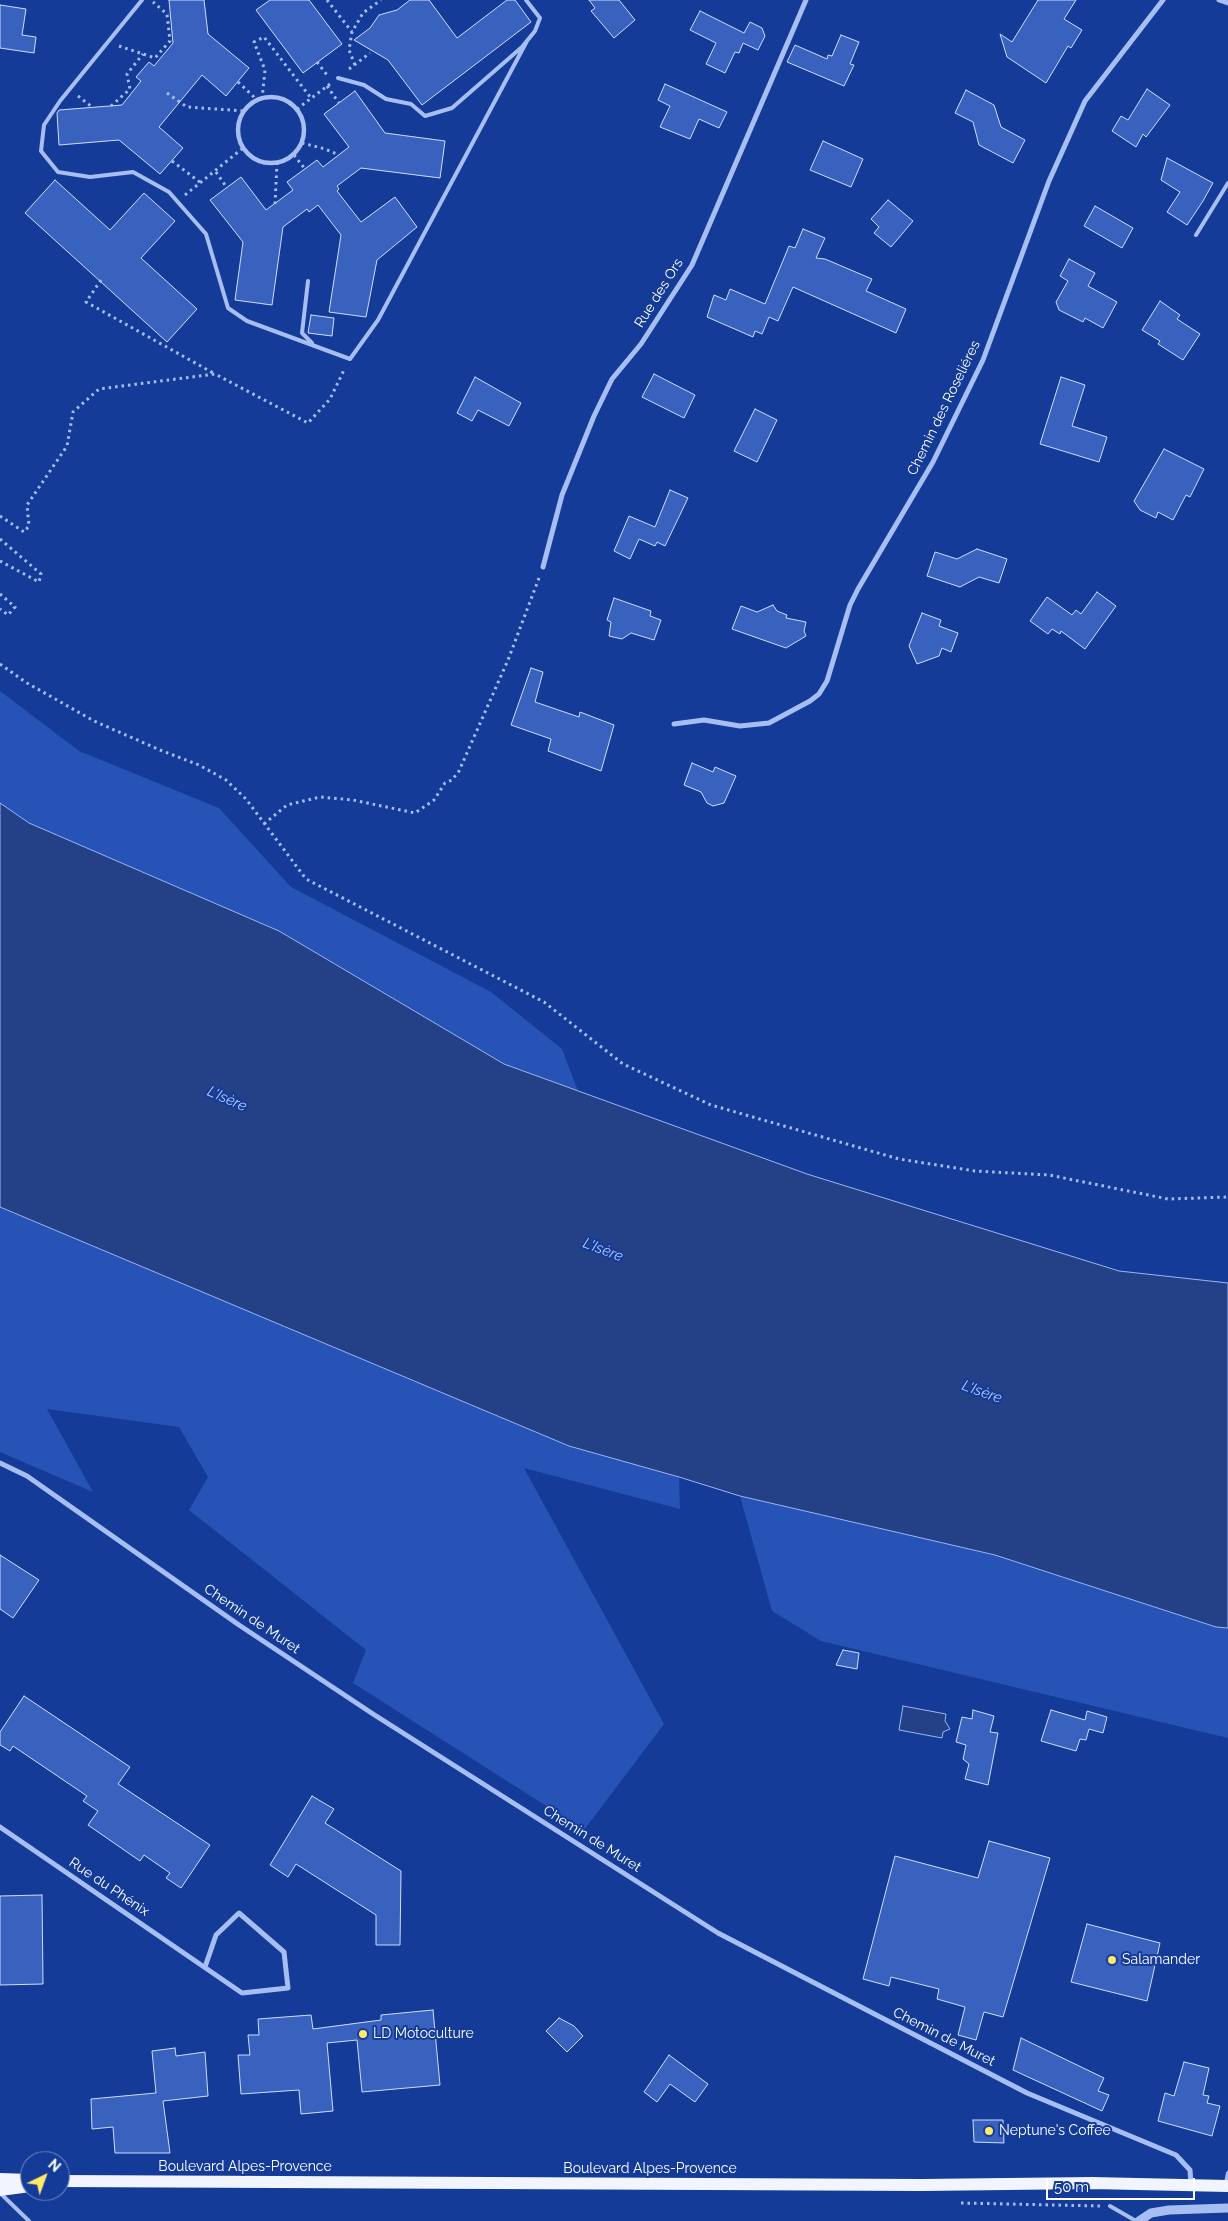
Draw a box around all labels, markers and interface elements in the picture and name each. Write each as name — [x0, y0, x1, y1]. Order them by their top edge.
street label: Rue des Ors — [631, 255, 687, 331]
street label: Chemin des Roseliéres — [904, 338, 984, 478]
water label: L'Isère — [204, 1082, 250, 1116]
water label: L'Isère — [580, 1234, 626, 1266]
water label: L'Isère — [959, 1376, 1005, 1408]
street label: Chemin de Muret — [201, 1581, 303, 1657]
street label: Chemin de Muret — [540, 1802, 644, 1876]
street label: Rue du Phénix — [66, 1854, 152, 1920]
place label: Salamander — [1122, 1952, 1200, 1968]
marker: Salamander — [1106, 1954, 1118, 1966]
street label: Chemin de Muret — [890, 2004, 998, 2070]
place label: LD Motoculture — [373, 2026, 474, 2042]
marker: LD Motoculture — [357, 2028, 369, 2040]
place label: Neptune's Coffee — [999, 2123, 1111, 2139]
marker: Neptune's Coffee — [983, 2125, 995, 2137]
north arrow — [20, 2151, 70, 2201]
text: N — [45, 2156, 64, 2175]
street label: Boulevard Alpes-Provence — [158, 2159, 332, 2175]
street label: Boulevard Alpes-Provence — [563, 2161, 737, 2177]
scale bar — [1048, 2168, 1197, 2200]
text: 50 m — [1054, 2178, 1089, 2196]

